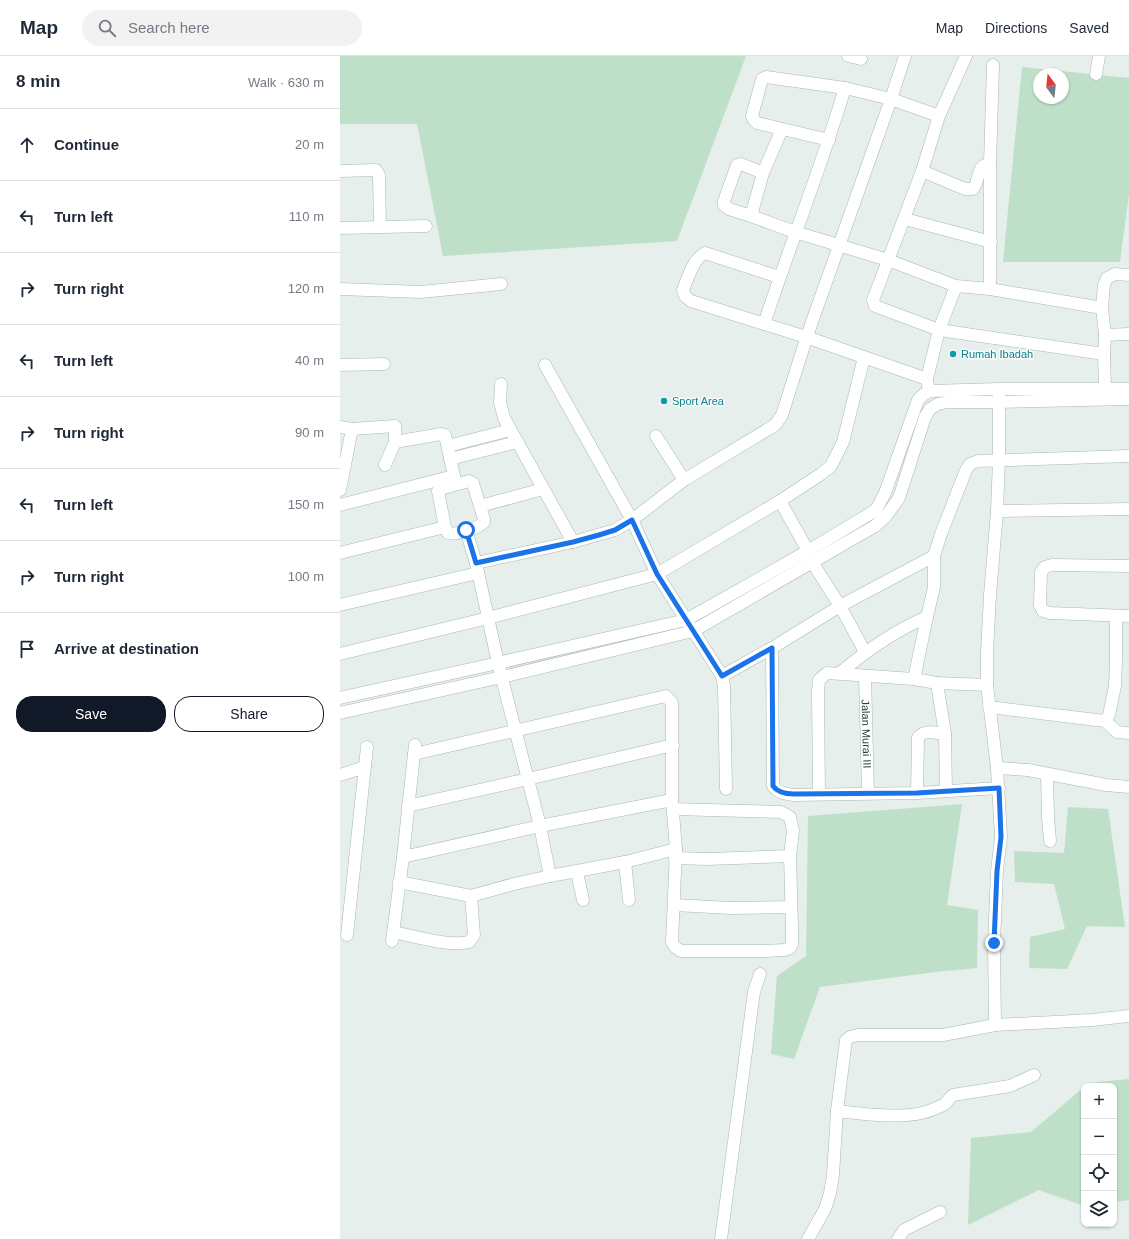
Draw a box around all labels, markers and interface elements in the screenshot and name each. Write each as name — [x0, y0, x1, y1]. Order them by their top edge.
search box — [82, 10, 362, 46]
text: Map — [20, 17, 58, 38]
icon: search — [96, 17, 118, 39]
text: Search here — [128, 19, 210, 36]
text: Map — [936, 20, 963, 36]
text: Directions — [985, 20, 1047, 36]
text: Saved — [1069, 20, 1109, 36]
north arrow — [1033, 68, 1069, 104]
text: 8 min — [16, 72, 60, 91]
text: Walk · 630 m — [248, 75, 324, 90]
icon: ahead — [16, 134, 38, 156]
text: Continue — [54, 136, 119, 153]
text: 20 m — [295, 137, 324, 152]
icon: left — [16, 206, 38, 228]
text: Turn left — [54, 208, 113, 225]
text: 110 m — [289, 209, 324, 224]
icon: right — [16, 278, 38, 300]
text: Turn right — [54, 280, 124, 297]
text: 120 m — [288, 281, 324, 296]
place label: Rumah Ibadah — [961, 348, 1033, 360]
marker: Rumah Ibadah — [948, 349, 958, 359]
icon: left — [16, 350, 38, 372]
text: Turn left — [54, 352, 113, 369]
text: 40 m — [295, 353, 324, 368]
place label: Sport Area — [672, 395, 725, 407]
marker: Sport Area — [659, 396, 669, 406]
icon: right — [16, 422, 38, 444]
text: Turn right — [54, 424, 124, 441]
text: 90 m — [295, 425, 324, 440]
icon: left — [16, 494, 38, 516]
text: Turn left — [54, 496, 113, 513]
text: 150 m — [288, 497, 324, 512]
route start — [457, 521, 475, 539]
icon: right — [16, 566, 38, 588]
text: Turn right — [54, 568, 124, 585]
text: 100 m — [288, 569, 324, 584]
icon: arrive — [16, 638, 38, 660]
text: Arrive at destination — [54, 640, 199, 657]
button: Save — [16, 696, 166, 732]
button: Share — [174, 696, 324, 732]
street label: Jalan Murai III — [860, 699, 873, 769]
route end — [985, 934, 1003, 952]
map controls — [1081, 1083, 1117, 1227]
button: + — [1081, 1083, 1117, 1119]
button: − — [1081, 1119, 1117, 1155]
button: locate — [1081, 1155, 1117, 1191]
button: layers — [1081, 1191, 1117, 1227]

